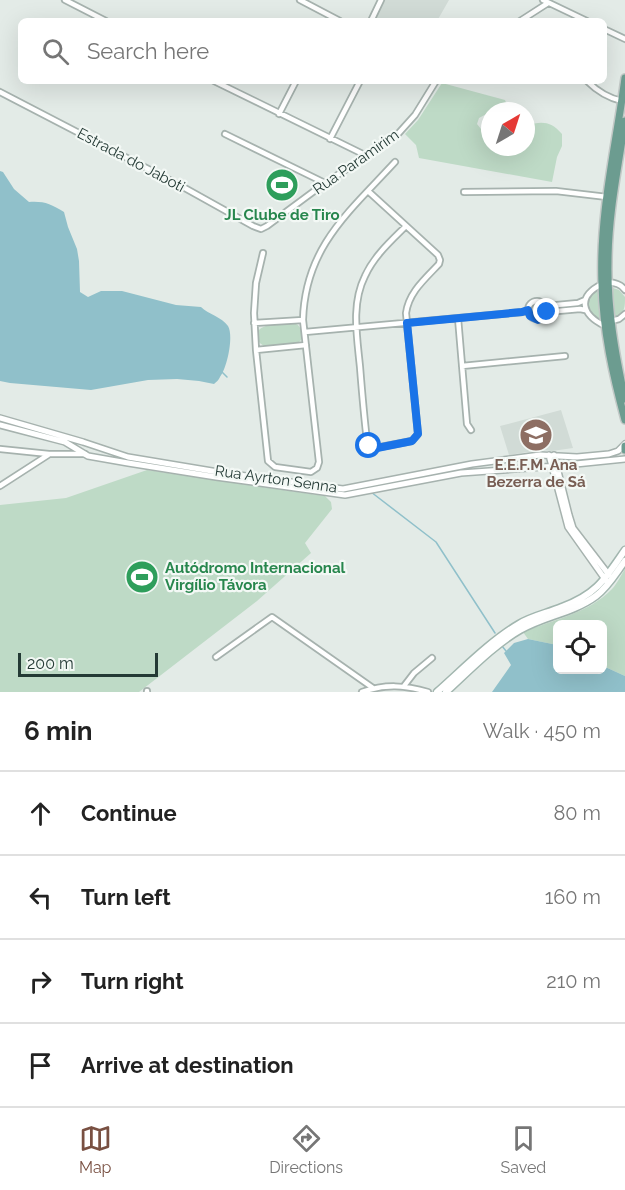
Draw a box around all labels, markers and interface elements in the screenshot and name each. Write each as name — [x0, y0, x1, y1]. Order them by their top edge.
search box — [18, 18, 607, 84]
icon: search — [39, 35, 72, 68]
text: Search here — [87, 38, 209, 64]
north arrow — [481, 102, 535, 156]
street label: Estrada do Jaboti — [74, 124, 188, 196]
street label: Rua Paramirim — [310, 126, 402, 198]
sports icon: JL Clube de Tiro — [264, 167, 300, 203]
place label: JL Clube de Tiro — [224, 206, 340, 224]
route end — [533, 298, 559, 324]
school or university icon: E.E.F.M. Ana Bezerra de Sá — [518, 417, 554, 453]
route start — [355, 432, 381, 458]
place label: E.E.F.M. Ana Bezerra de Sá — [486, 456, 586, 491]
street label: Rua Ayrton Senna — [214, 462, 338, 496]
sports icon: Autódromo Internacional Virgílio Távora — [124, 559, 160, 595]
place label: Autódromo Internacional Virgílio Távora — [165, 559, 346, 594]
map controls — [553, 620, 607, 674]
button: locate — [553, 620, 607, 674]
scale bar — [18, 650, 158, 678]
text: 200 m — [27, 654, 74, 673]
text: 6 min — [24, 716, 93, 746]
text: Walk · 450 m — [483, 719, 601, 743]
icon: ahead — [24, 797, 57, 830]
text: Continue — [81, 800, 177, 826]
text: 80 m — [553, 801, 601, 825]
icon: left — [24, 881, 57, 914]
text: Turn left — [81, 884, 171, 910]
text: 160 m — [545, 885, 601, 909]
icon: right — [24, 965, 57, 998]
text: Turn right — [81, 968, 184, 994]
text: 210 m — [546, 969, 601, 993]
icon: arrive — [24, 1049, 57, 1082]
text: Arrive at destination — [81, 1052, 294, 1078]
tab: Map — [79, 1122, 112, 1177]
tab: Directions — [269, 1122, 343, 1177]
tab: Saved — [500, 1122, 546, 1177]

